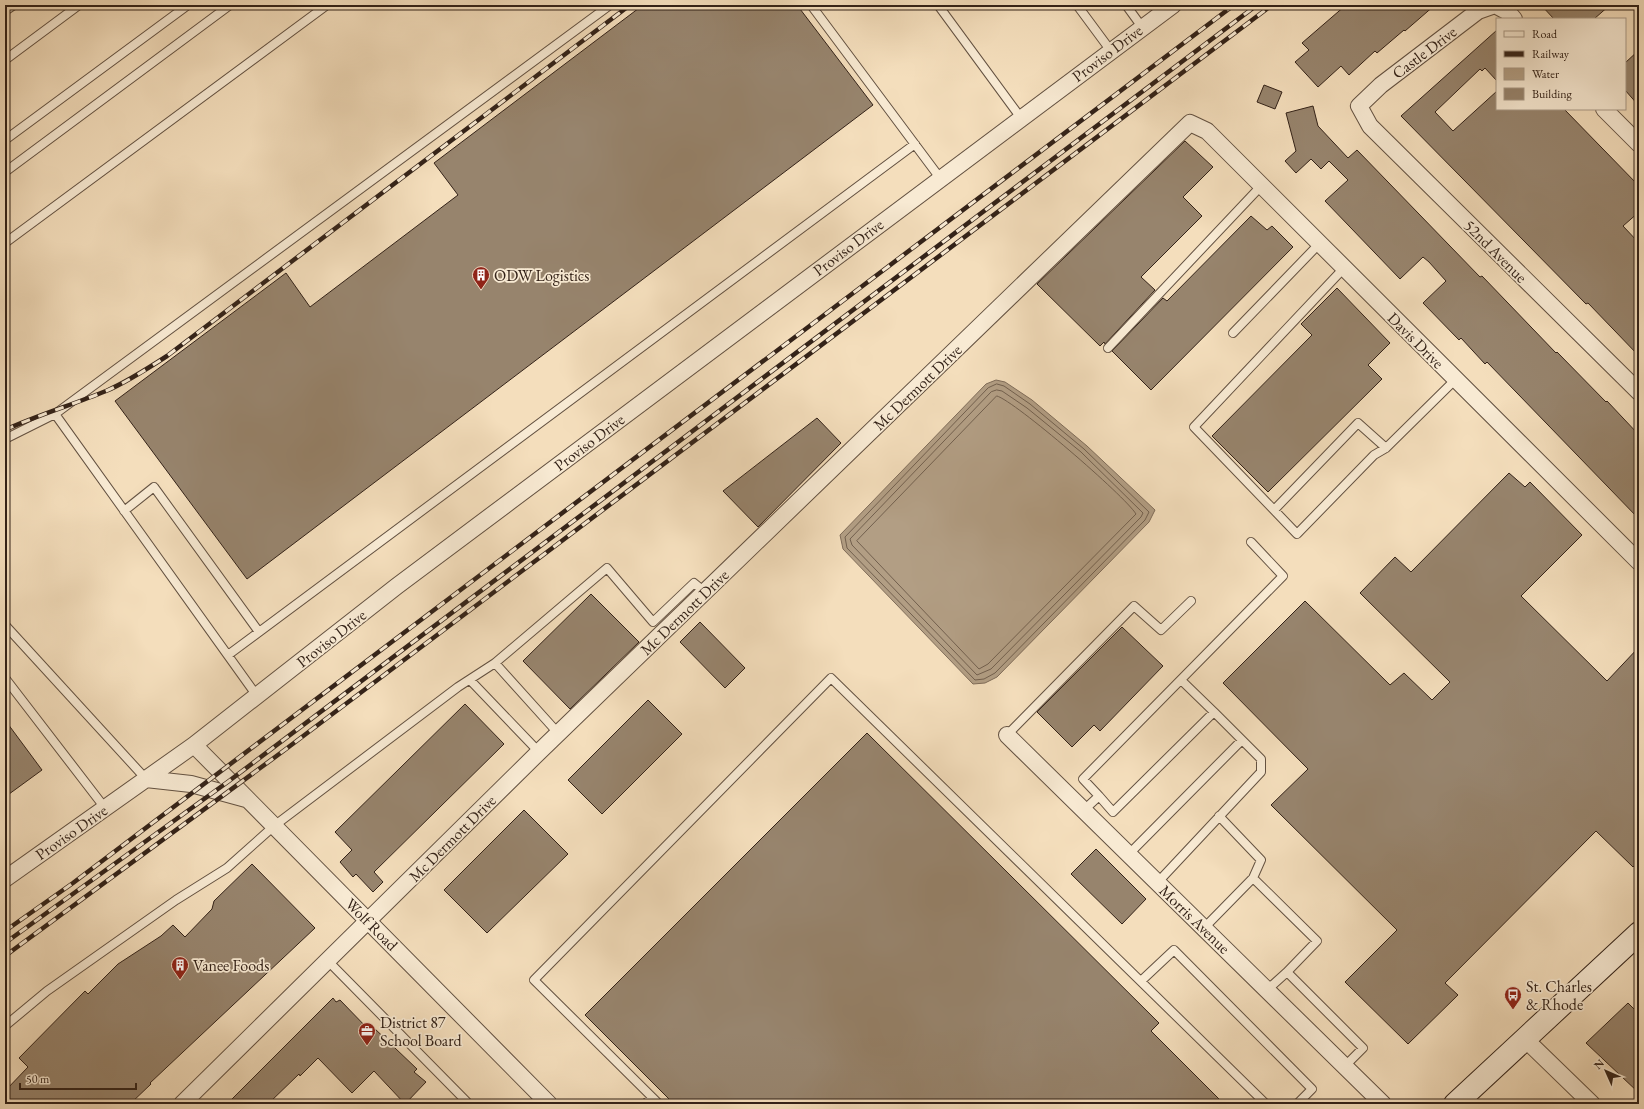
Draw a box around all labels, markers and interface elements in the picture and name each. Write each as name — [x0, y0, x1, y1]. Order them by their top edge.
legend — [1496, 18, 1626, 110]
street label: Proviso Drive — [1068, 20, 1147, 87]
street label: Castle Drive — [1388, 21, 1461, 83]
text: Road — [1532, 26, 1558, 42]
text: Railway — [1532, 46, 1570, 62]
text: Water — [1532, 66, 1559, 82]
text: Building — [1532, 86, 1573, 102]
street label: Proviso Drive — [809, 214, 888, 281]
street label: 52nd Avenue — [1460, 215, 1532, 287]
building icon: ODW Logistics — [471, 265, 491, 290]
place label: ODW Logistics — [494, 265, 590, 286]
street label: Davis Drive — [1383, 308, 1448, 373]
street label: Mc Dermott Drive — [869, 340, 966, 435]
street label: Proviso Drive — [550, 409, 629, 476]
street label: Mc Dermott Drive — [636, 565, 733, 660]
street label: Proviso Drive — [292, 604, 371, 672]
street label: Mc Dermott Drive — [404, 790, 501, 887]
street label: Proviso Drive — [31, 800, 111, 865]
street label: Morris Avenue — [1155, 880, 1235, 958]
street label: Wolf Road — [341, 893, 403, 956]
building icon: Vanee Foods — [170, 955, 190, 980]
place label: Vanee Foods — [193, 955, 269, 976]
place label: St. Charles & Rhode — [1526, 976, 1592, 1015]
bus stop icon: St. Charles & Rhode — [1503, 985, 1523, 1010]
place label: District 87 School Board — [380, 1012, 463, 1051]
office icon: District 87 School Board — [357, 1021, 377, 1046]
north arrow — [1586, 1051, 1626, 1091]
text: N — [1591, 1056, 1607, 1072]
scale bar — [20, 1065, 136, 1091]
text: 50 m — [26, 1071, 50, 1087]

